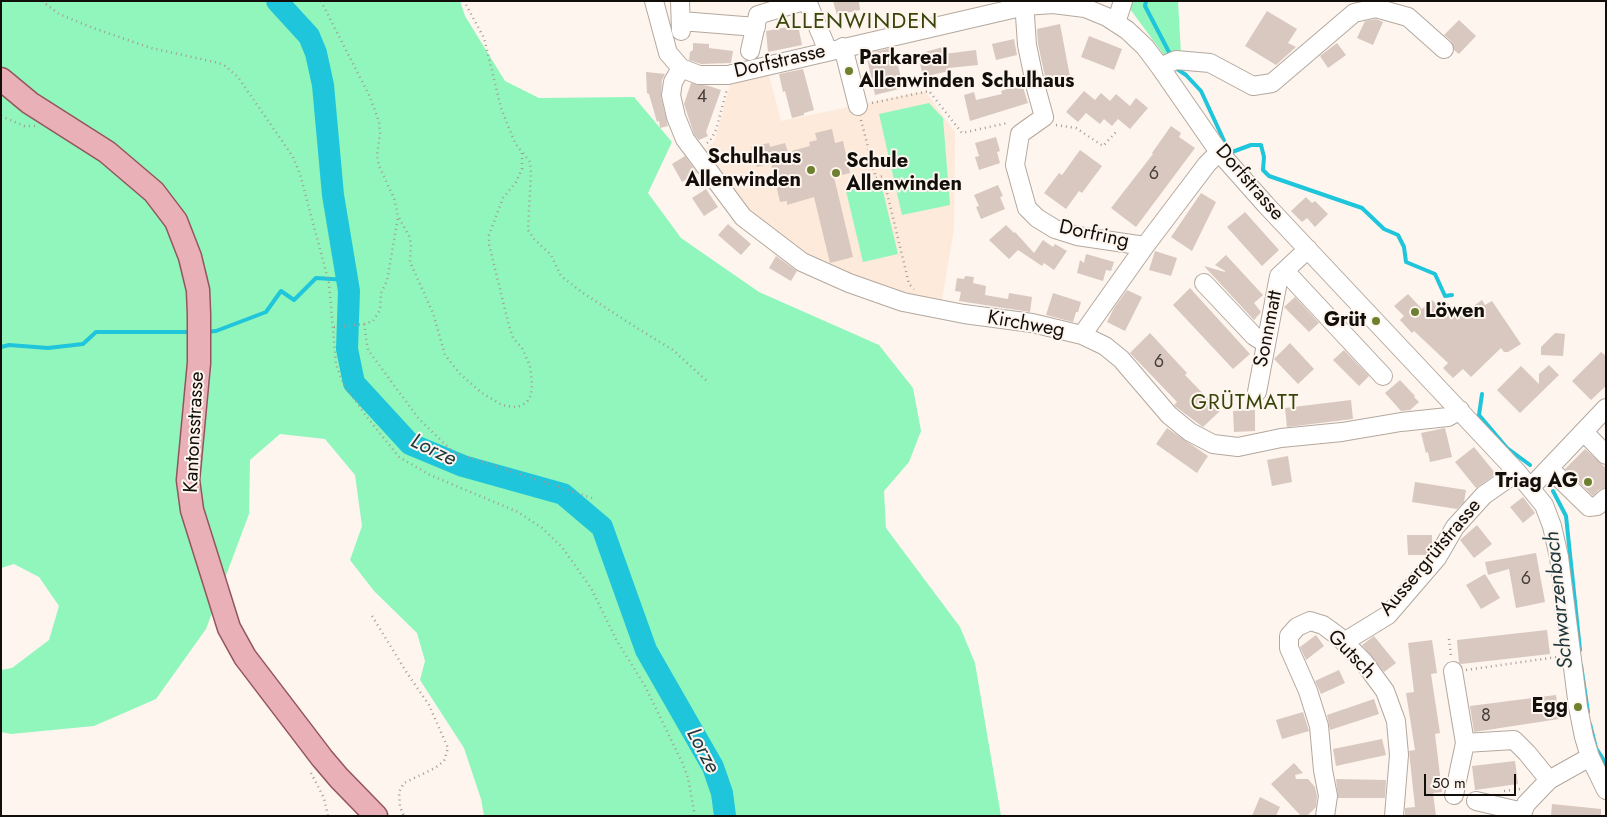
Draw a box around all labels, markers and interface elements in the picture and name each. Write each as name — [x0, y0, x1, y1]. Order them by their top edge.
district label: ALLENWINDEN — [774, 10, 940, 36]
street label: Dorfstrasse — [732, 40, 828, 84]
place label: Parkareal Allenwinden Schulhaus — [859, 47, 1074, 94]
marker: Parkareal Allenwinden Schulhaus — [843, 65, 855, 77]
house number: 4 — [697, 87, 707, 109]
street label: Dorfstrasse — [1209, 140, 1289, 226]
place label: Schulhaus Allenwinden — [685, 146, 801, 193]
place label: Schule Allenwinden — [846, 150, 962, 197]
marker: Schulhaus Allenwinden — [805, 164, 817, 176]
house number: 6 — [1149, 164, 1159, 186]
marker: Schule Allenwinden — [830, 167, 842, 179]
street label: Dorfring — [1057, 216, 1131, 254]
street label: Sonnmatt — [1250, 289, 1288, 369]
place label: Löwen — [1425, 300, 1485, 324]
street label: Kirchweg — [985, 306, 1067, 344]
marker: Löwen — [1409, 306, 1421, 318]
place label: Grüt — [1324, 309, 1366, 333]
marker: Grüt — [1370, 315, 1382, 327]
house number: 6 — [1154, 352, 1164, 374]
street label: Kantonsstrasse — [180, 371, 210, 493]
district label: GRÜTMATT — [1190, 391, 1300, 417]
water label: Lorze — [406, 429, 460, 473]
place label: Triag AG — [1495, 470, 1578, 494]
marker: Triag AG — [1582, 476, 1594, 488]
street label: Aussergrütstrasse — [1375, 495, 1487, 621]
water label: Schwarzenbach — [1540, 530, 1580, 670]
house number: 6 — [1521, 569, 1531, 591]
street label: Gutsch — [1322, 625, 1380, 685]
place label: Egg — [1532, 695, 1568, 719]
marker: Egg — [1572, 701, 1584, 713]
house number: 8 — [1481, 706, 1491, 728]
water label: Lorze — [680, 724, 724, 778]
scale bar — [1427, 764, 1520, 796]
text: 50 m — [1432, 772, 1466, 794]

